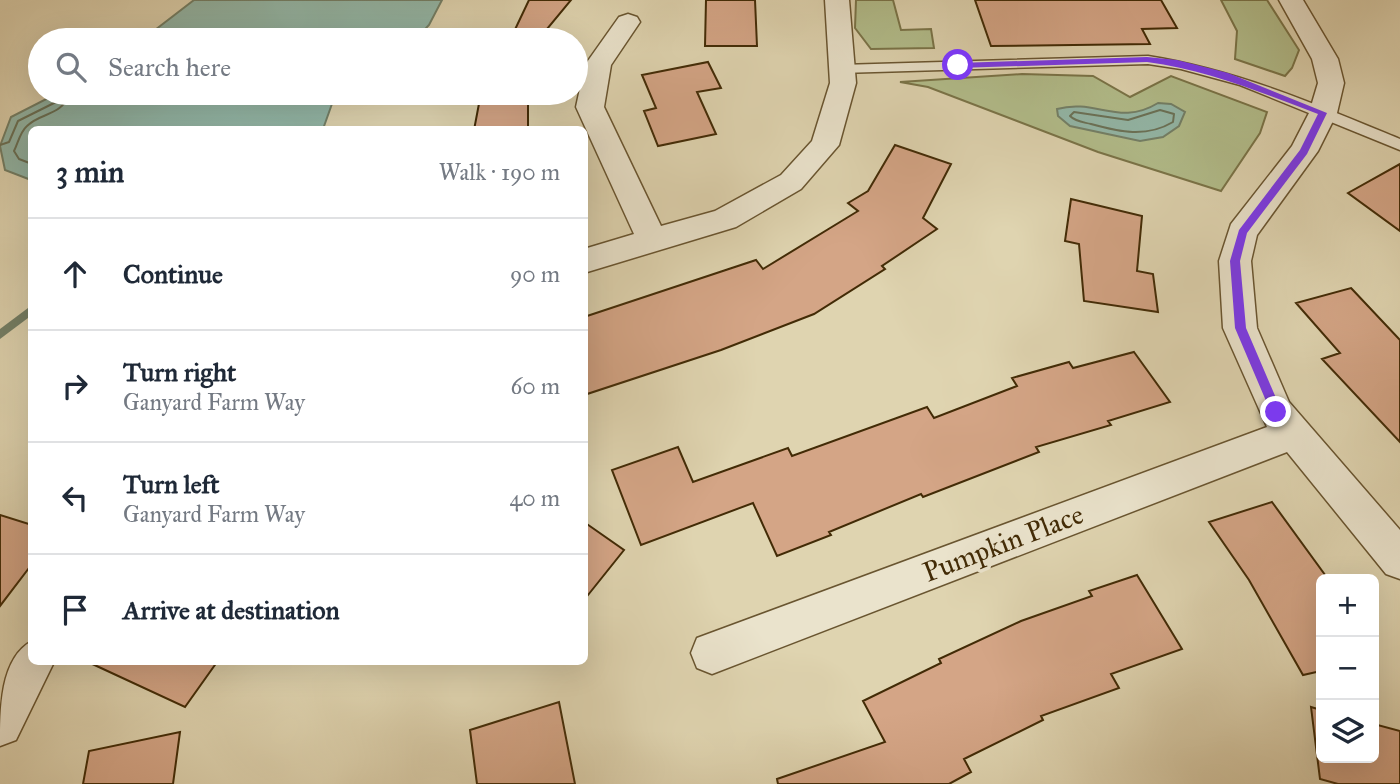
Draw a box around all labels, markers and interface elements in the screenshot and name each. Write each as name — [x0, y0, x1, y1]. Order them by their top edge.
search box — [28, 28, 588, 105]
icon: search — [52, 48, 90, 86]
route start — [942, 49, 973, 80]
text: Search here — [108, 51, 231, 83]
text: 3 min — [56, 154, 124, 190]
text: Walk · 190 m — [439, 158, 560, 186]
icon: ahead — [56, 255, 94, 293]
text: Continue — [123, 258, 223, 290]
text: 90 m — [510, 260, 560, 288]
text: Turn right — [123, 356, 236, 388]
icon: right — [56, 367, 94, 405]
text: 60 m — [511, 372, 560, 400]
text: Ganyard Farm Way — [123, 388, 305, 416]
route end — [1260, 396, 1291, 427]
text: Turn left — [123, 468, 219, 500]
icon: left — [56, 479, 94, 517]
text: 40 m — [510, 484, 560, 512]
street label: Pumpkin Place — [918, 496, 1088, 590]
text: Ganyard Farm Way — [123, 500, 305, 528]
map controls — [1316, 574, 1379, 763]
button: + — [1316, 574, 1379, 637]
icon: arrive — [56, 591, 94, 629]
text: Arrive at destination — [123, 594, 340, 626]
button: − — [1316, 637, 1379, 700]
button: layers — [1316, 700, 1379, 763]

